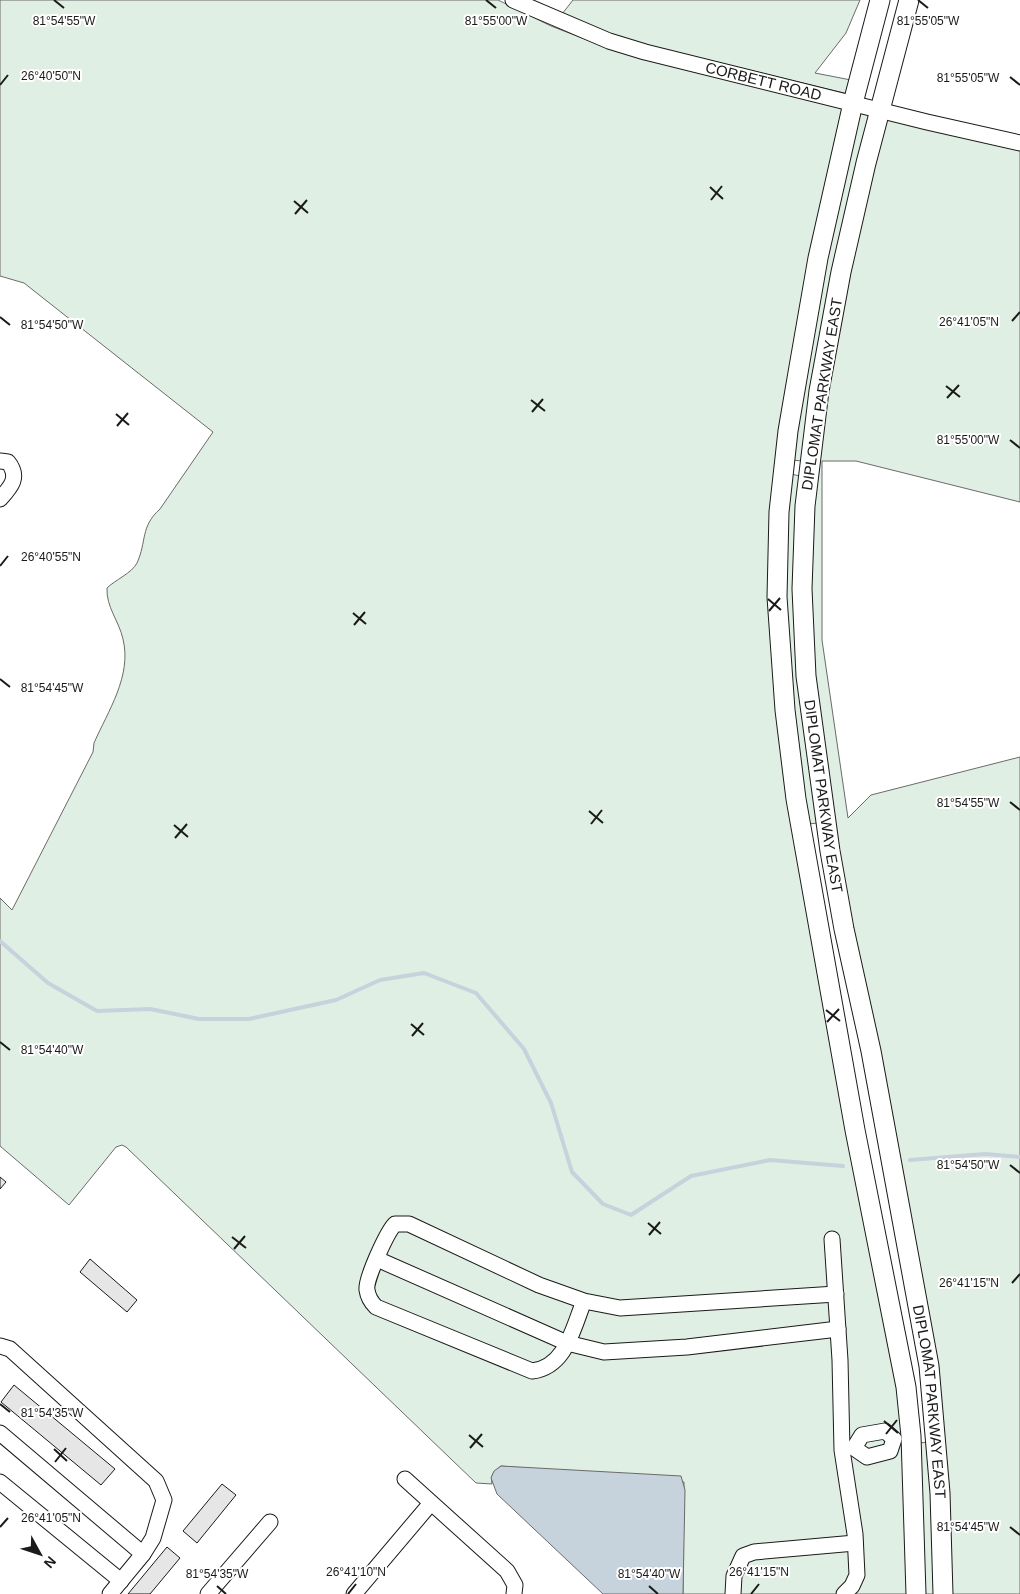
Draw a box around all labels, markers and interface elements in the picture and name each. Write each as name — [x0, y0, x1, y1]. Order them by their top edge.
text: 81°54'55"W — [33, 14, 96, 28]
text: 81°55'00"W — [465, 14, 528, 28]
text: 81°55'05"W — [897, 14, 960, 28]
street label: CORBETT ROAD — [704, 58, 823, 104]
text: 26°40'50"N — [21, 69, 81, 83]
text: 81°55'05"W — [937, 71, 1000, 85]
street label: DIPLOMAT PARKWAY EAST — [798, 296, 845, 491]
text: 26°41'05"N — [939, 315, 999, 329]
text: 81°54'50"W — [21, 318, 84, 332]
text: 81°55'00"W — [937, 433, 1000, 447]
text: 26°40'55"N — [21, 550, 81, 564]
text: 81°54'45"W — [21, 681, 84, 695]
street label: DIPLOMAT PARKWAY EAST — [801, 699, 846, 894]
text: 81°54'55"W — [937, 796, 1000, 810]
text: 81°54'40"W — [21, 1043, 84, 1057]
text: 81°54'50"W — [937, 1158, 1000, 1172]
text: 26°41'15"N — [939, 1276, 999, 1290]
street label: DIPLOMAT PARKWAY EAST — [910, 1303, 949, 1499]
text: 81°54'35"W — [21, 1406, 84, 1420]
text: 26°41'05"N — [21, 1511, 81, 1525]
text: 81°54'45"W — [937, 1520, 1000, 1534]
north arrow — [15, 1529, 65, 1579]
text: N — [41, 1553, 59, 1571]
text: 26°41'10"N — [326, 1565, 386, 1579]
text: 26°41'15"N — [729, 1565, 789, 1579]
text: 81°54'35"W — [186, 1567, 249, 1581]
text: 81°54'40"W — [618, 1567, 681, 1581]

